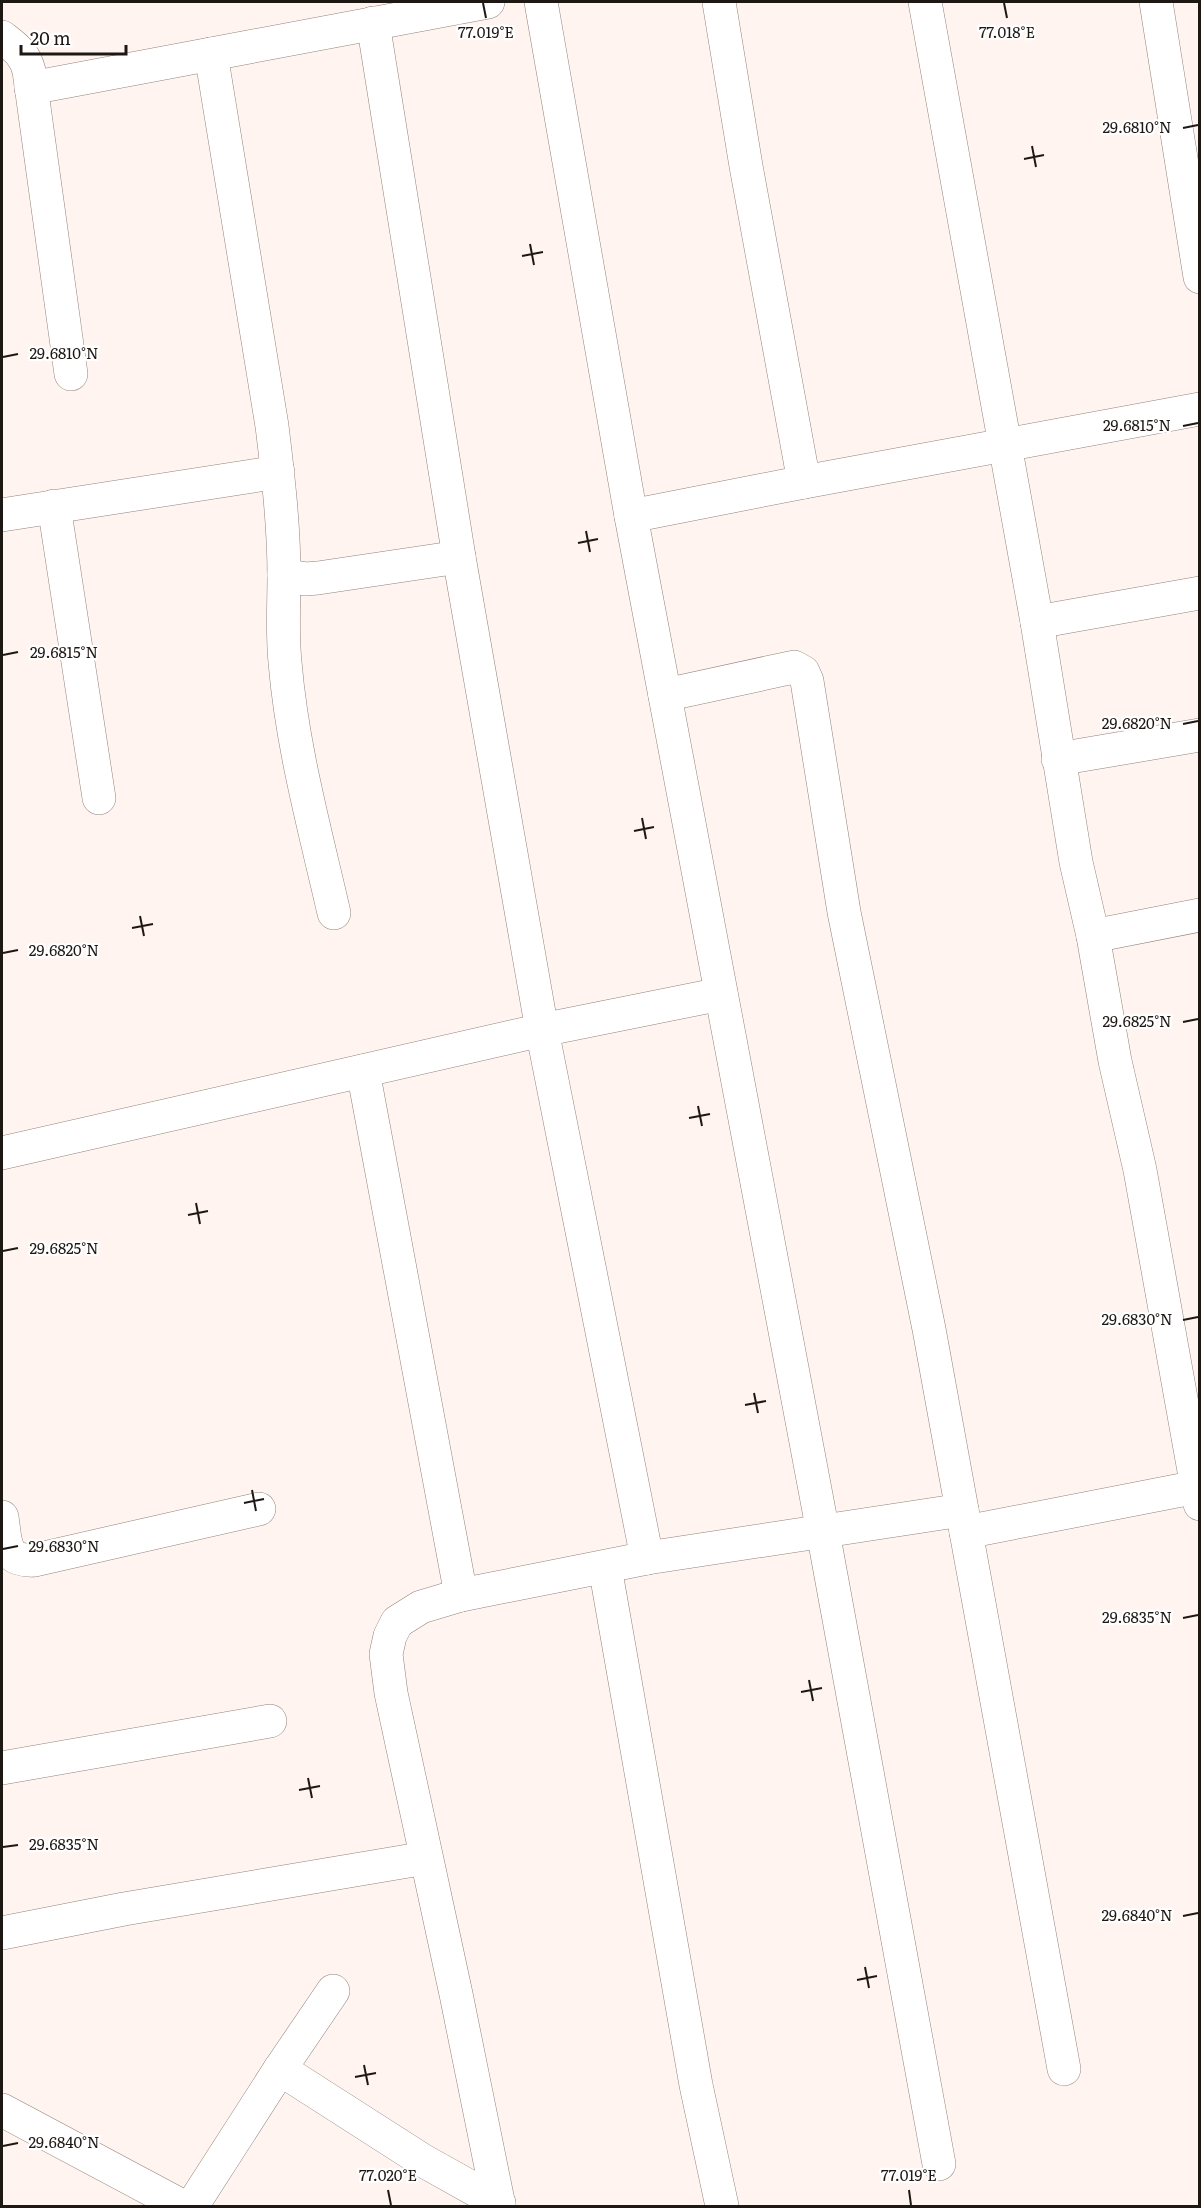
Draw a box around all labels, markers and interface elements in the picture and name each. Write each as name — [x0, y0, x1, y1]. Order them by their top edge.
scale bar — [21, 18, 126, 56]
text: 77.019°E — [458, 20, 514, 43]
text: 77.018°E — [979, 20, 1035, 43]
text: 20 m — [30, 24, 71, 51]
text: 29.6810°N — [1102, 115, 1172, 138]
text: 29.6810°N — [29, 341, 99, 364]
text: 29.6815°N — [1103, 413, 1171, 436]
text: 29.6815°N — [30, 640, 98, 663]
text: 29.6820°N — [1102, 711, 1172, 734]
text: 29.6820°N — [29, 938, 99, 961]
text: 29.6825°N — [1102, 1009, 1172, 1032]
text: 29.6825°N — [29, 1236, 99, 1259]
text: 29.6830°N — [1101, 1307, 1173, 1330]
text: 29.6830°N — [28, 1534, 100, 1557]
text: 29.6835°N — [1102, 1605, 1172, 1628]
text: 29.6835°N — [29, 1832, 99, 1855]
text: 29.6840°N — [1101, 1903, 1173, 1926]
text: 29.6840°N — [28, 2130, 100, 2153]
text: 77.020°E — [359, 2163, 417, 2186]
text: 77.019°E — [881, 2163, 937, 2186]

